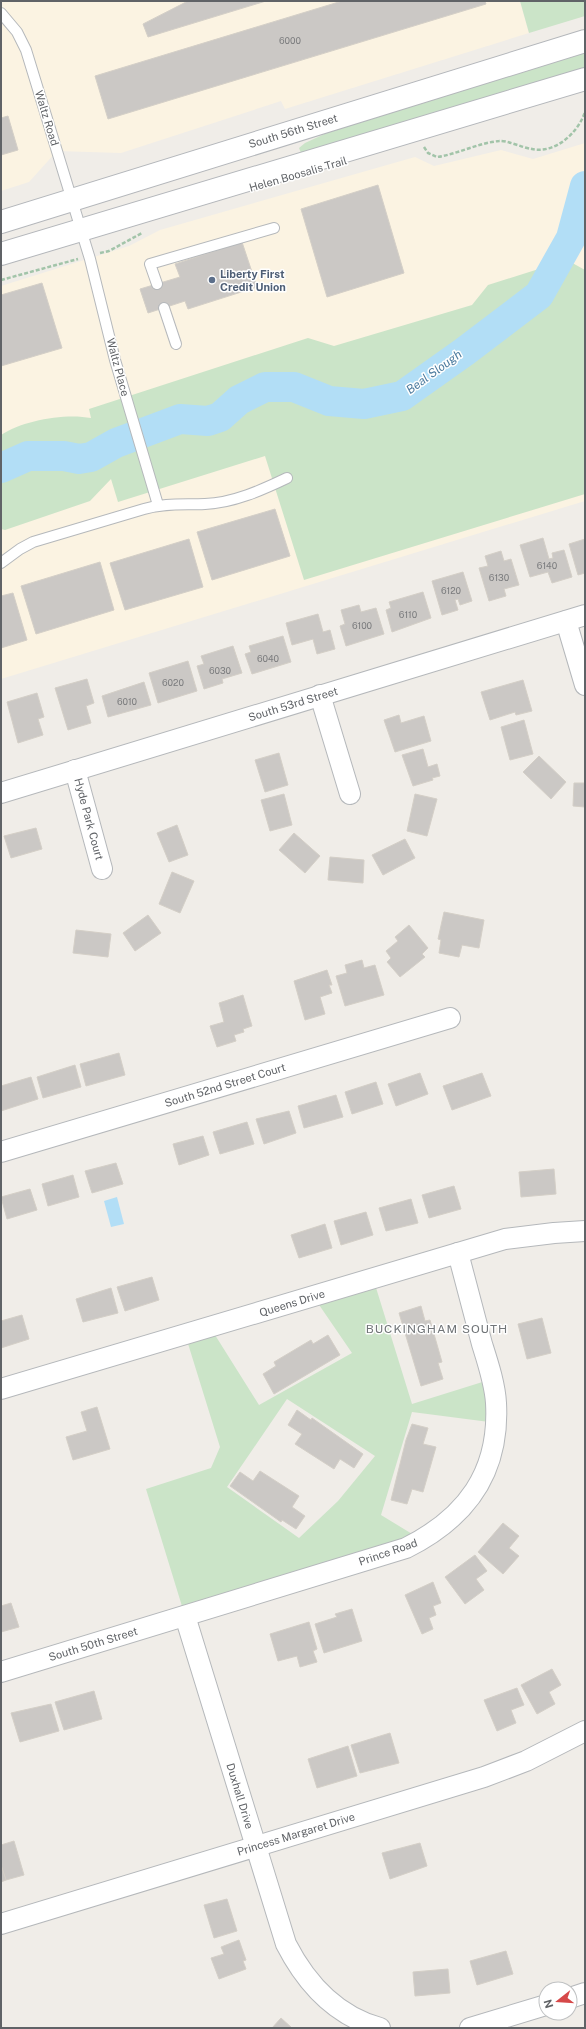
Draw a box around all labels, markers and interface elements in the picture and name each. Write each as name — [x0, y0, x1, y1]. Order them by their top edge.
house number: 6000 — [279, 35, 301, 46]
street label: Waltz Road — [33, 89, 61, 147]
street label: South 56th Street — [247, 112, 339, 150]
street label: Helen Boosalis Trail — [248, 154, 348, 194]
place label: Liberty First Credit Union — [220, 268, 286, 293]
marker: Liberty First Credit Union — [207, 275, 217, 285]
street label: Waltz Place — [104, 337, 132, 397]
water label: Beal Slough — [403, 347, 465, 397]
house number: 6140 — [537, 560, 558, 571]
house number: 6130 — [489, 572, 510, 583]
house number: 6120 — [441, 585, 462, 596]
house number: 6110 — [399, 609, 418, 620]
house number: 6100 — [352, 620, 373, 631]
house number: 6040 — [257, 653, 280, 664]
house number: 6030 — [209, 665, 232, 676]
house number: 6020 — [162, 677, 184, 688]
street label: South 53rd Street — [247, 685, 339, 723]
house number: 6010 — [117, 696, 138, 707]
street label: Hyde Park Court — [72, 777, 106, 861]
street label: South 52nd Street Court — [163, 1061, 287, 1109]
street label: Queens Drive — [258, 1287, 326, 1319]
district label: BUCKINGHAM SOUTH — [366, 1322, 508, 1336]
street label: Prince Road — [357, 1536, 419, 1568]
street label: South 50th Street — [47, 1625, 139, 1663]
street label: Duxhall Drive — [224, 1762, 256, 1830]
street label: Princess Margaret Drive — [236, 1810, 356, 1858]
north arrow — [538, 1981, 578, 2021]
text: N — [541, 1998, 555, 2010]

